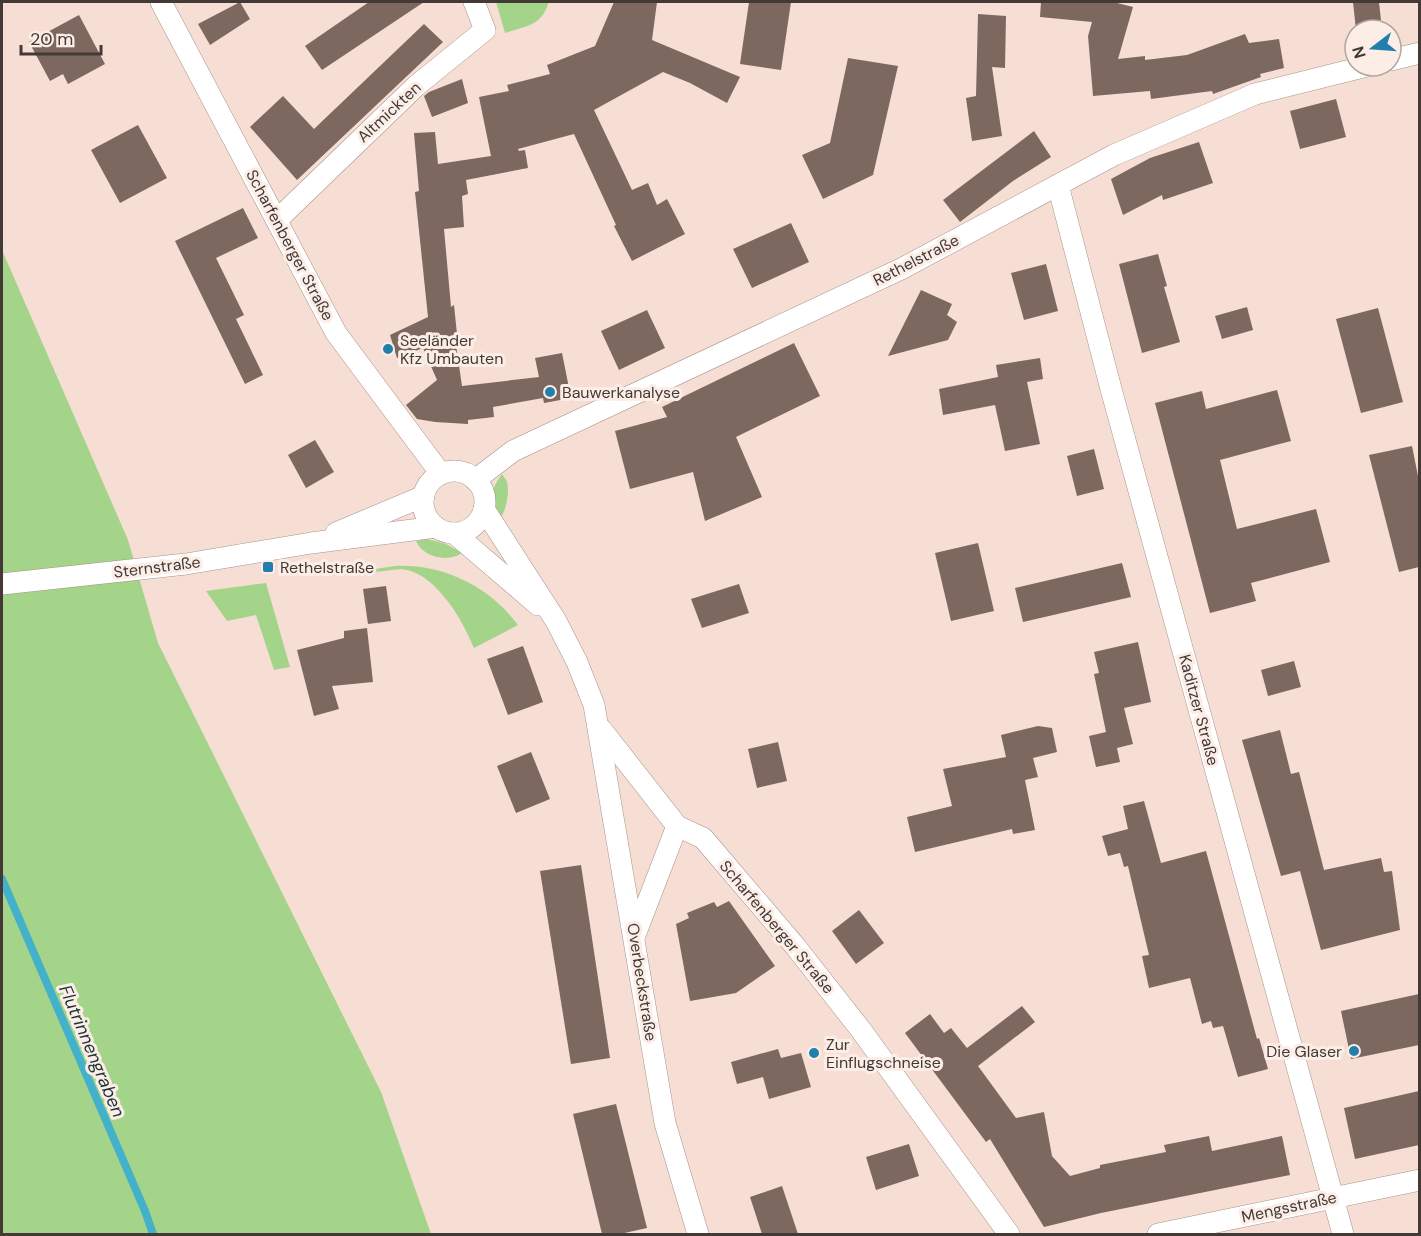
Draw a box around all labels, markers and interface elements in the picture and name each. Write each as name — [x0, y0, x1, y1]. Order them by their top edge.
scale bar — [21, 18, 100, 56]
north arrow — [1343, 18, 1403, 78]
text: 20 m — [30, 27, 73, 51]
text: N — [1347, 44, 1371, 61]
street label: Altmickten — [353, 77, 425, 147]
street label: Scharfenberger Straße — [241, 166, 339, 324]
street label: Rethelstraße — [869, 229, 963, 291]
place label: Seeländer Kfz Umbauten — [400, 330, 503, 369]
marker: Seeländer Kfz Umbauten — [381, 342, 395, 356]
place label: Bauwerkanalyse — [562, 382, 680, 403]
marker: Bauwerkanalyse — [543, 385, 557, 399]
street label: Sternstraße — [112, 551, 202, 583]
place label: Rethelstraße — [280, 557, 374, 578]
marker: Rethelstraße — [261, 560, 275, 574]
street label: Kaditzer Straße — [1174, 652, 1224, 768]
street label: Scharfenberger Straße — [715, 856, 839, 998]
street label: Overbeckstraße — [622, 921, 662, 1043]
water label: Flutrinnengraben — [53, 981, 131, 1121]
place label: Zur Einflugschneise — [826, 1034, 941, 1073]
place label: Die Glaser — [1266, 1041, 1342, 1062]
marker: Die Glaser — [1347, 1044, 1361, 1058]
marker: Zur Einflugschneise — [807, 1046, 821, 1060]
street label: Mengsstraße — [1240, 1187, 1338, 1227]

